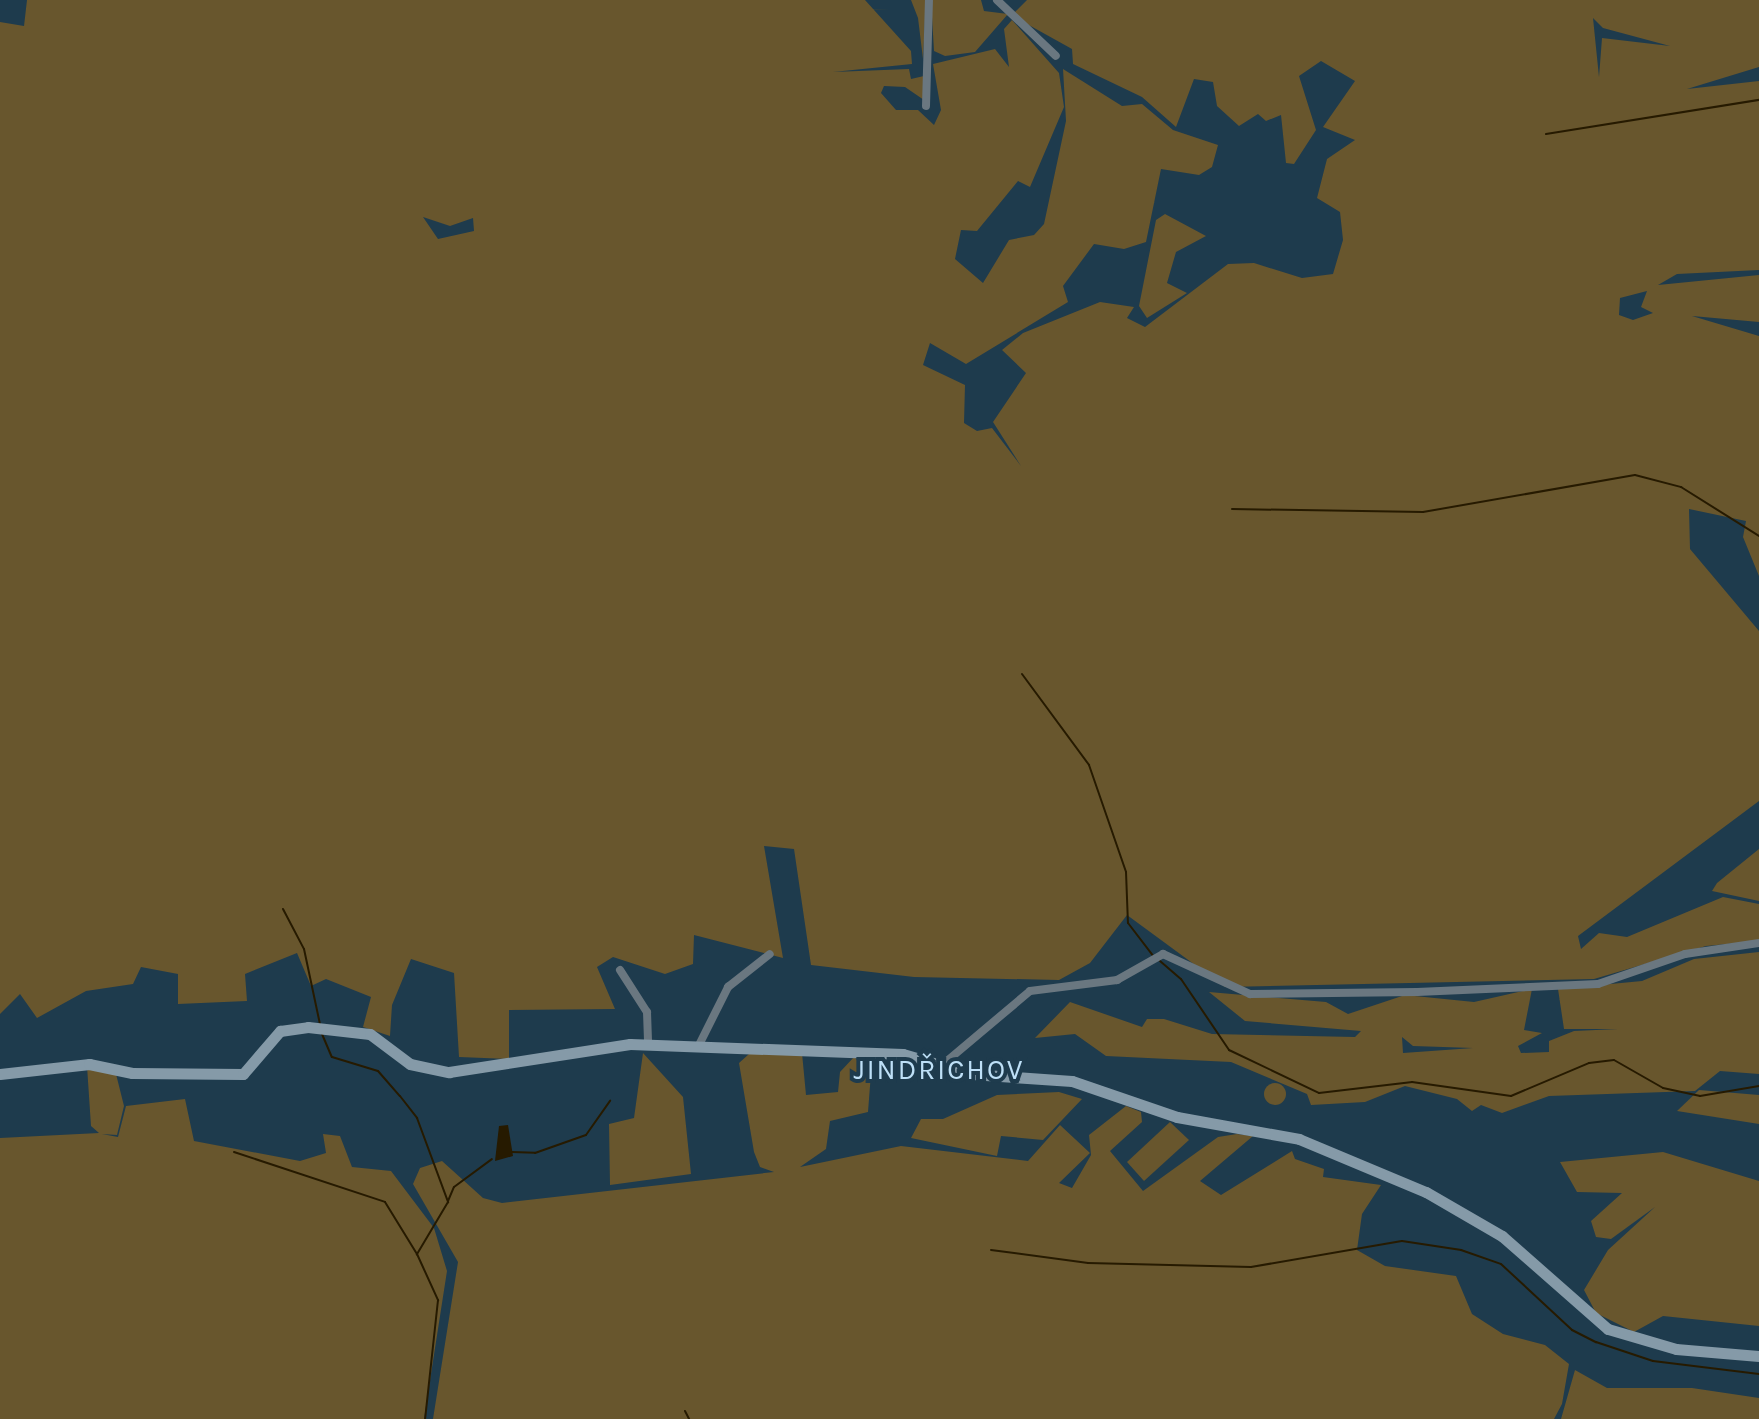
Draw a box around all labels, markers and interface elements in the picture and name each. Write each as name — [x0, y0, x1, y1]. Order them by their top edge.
district label: JINDŘICHOV — [853, 1053, 1025, 1087]

